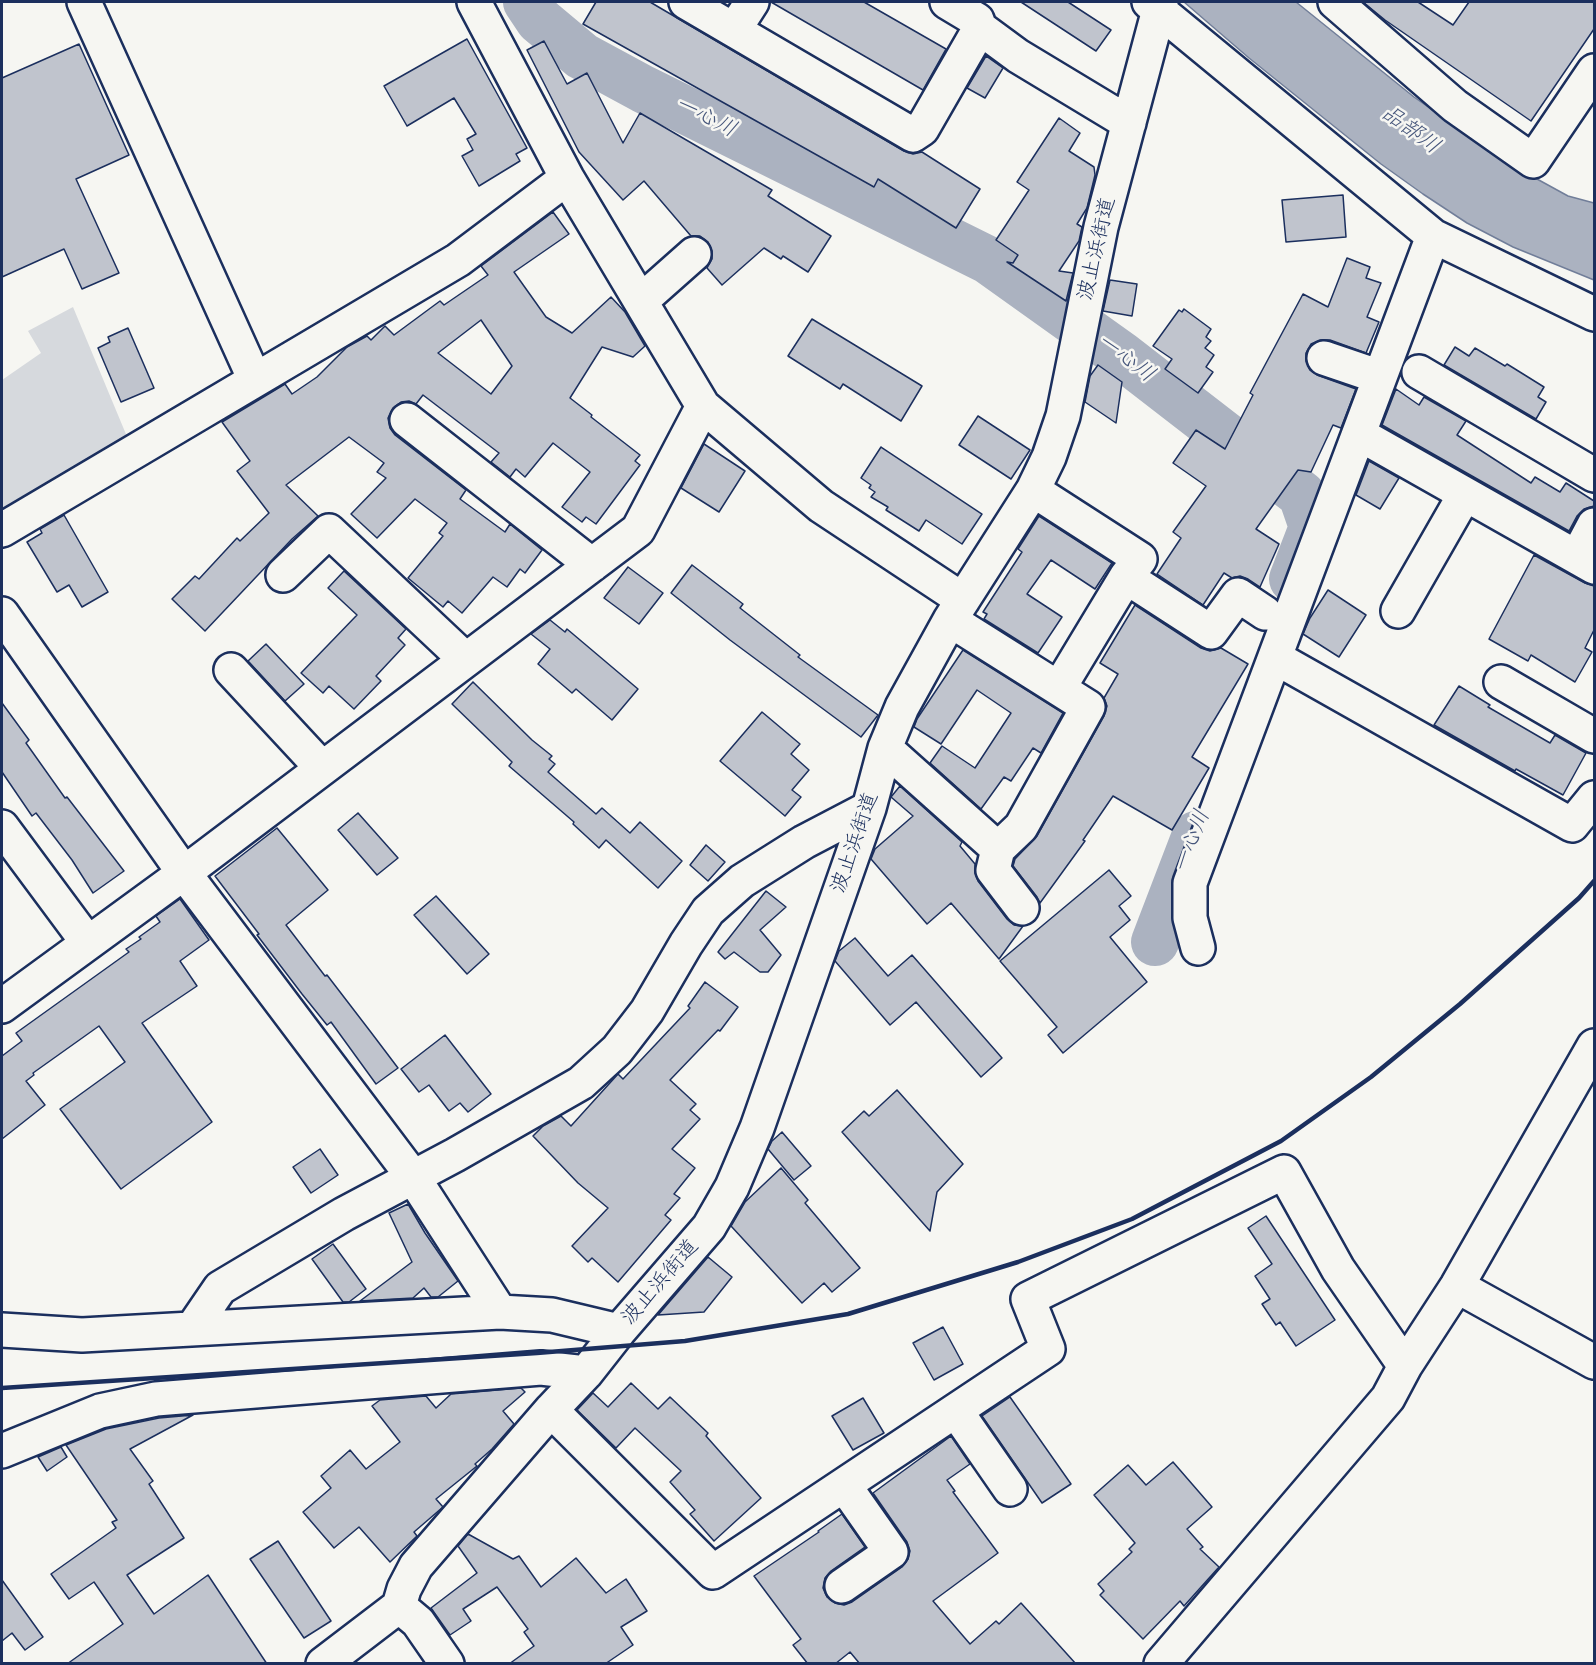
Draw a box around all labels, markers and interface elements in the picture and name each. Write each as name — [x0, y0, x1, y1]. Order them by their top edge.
water label: 一心川 — [670, 91, 740, 145]
water label: 品部川 — [1376, 101, 1444, 161]
street label: 波止浜街道 — [1074, 195, 1122, 303]
water label: 一心川 — [1091, 329, 1159, 389]
street label: 波止浜街道 — [827, 789, 885, 897]
water label: 一心川 — [1169, 806, 1217, 878]
street label: 波止浜街道 — [617, 1235, 705, 1331]

